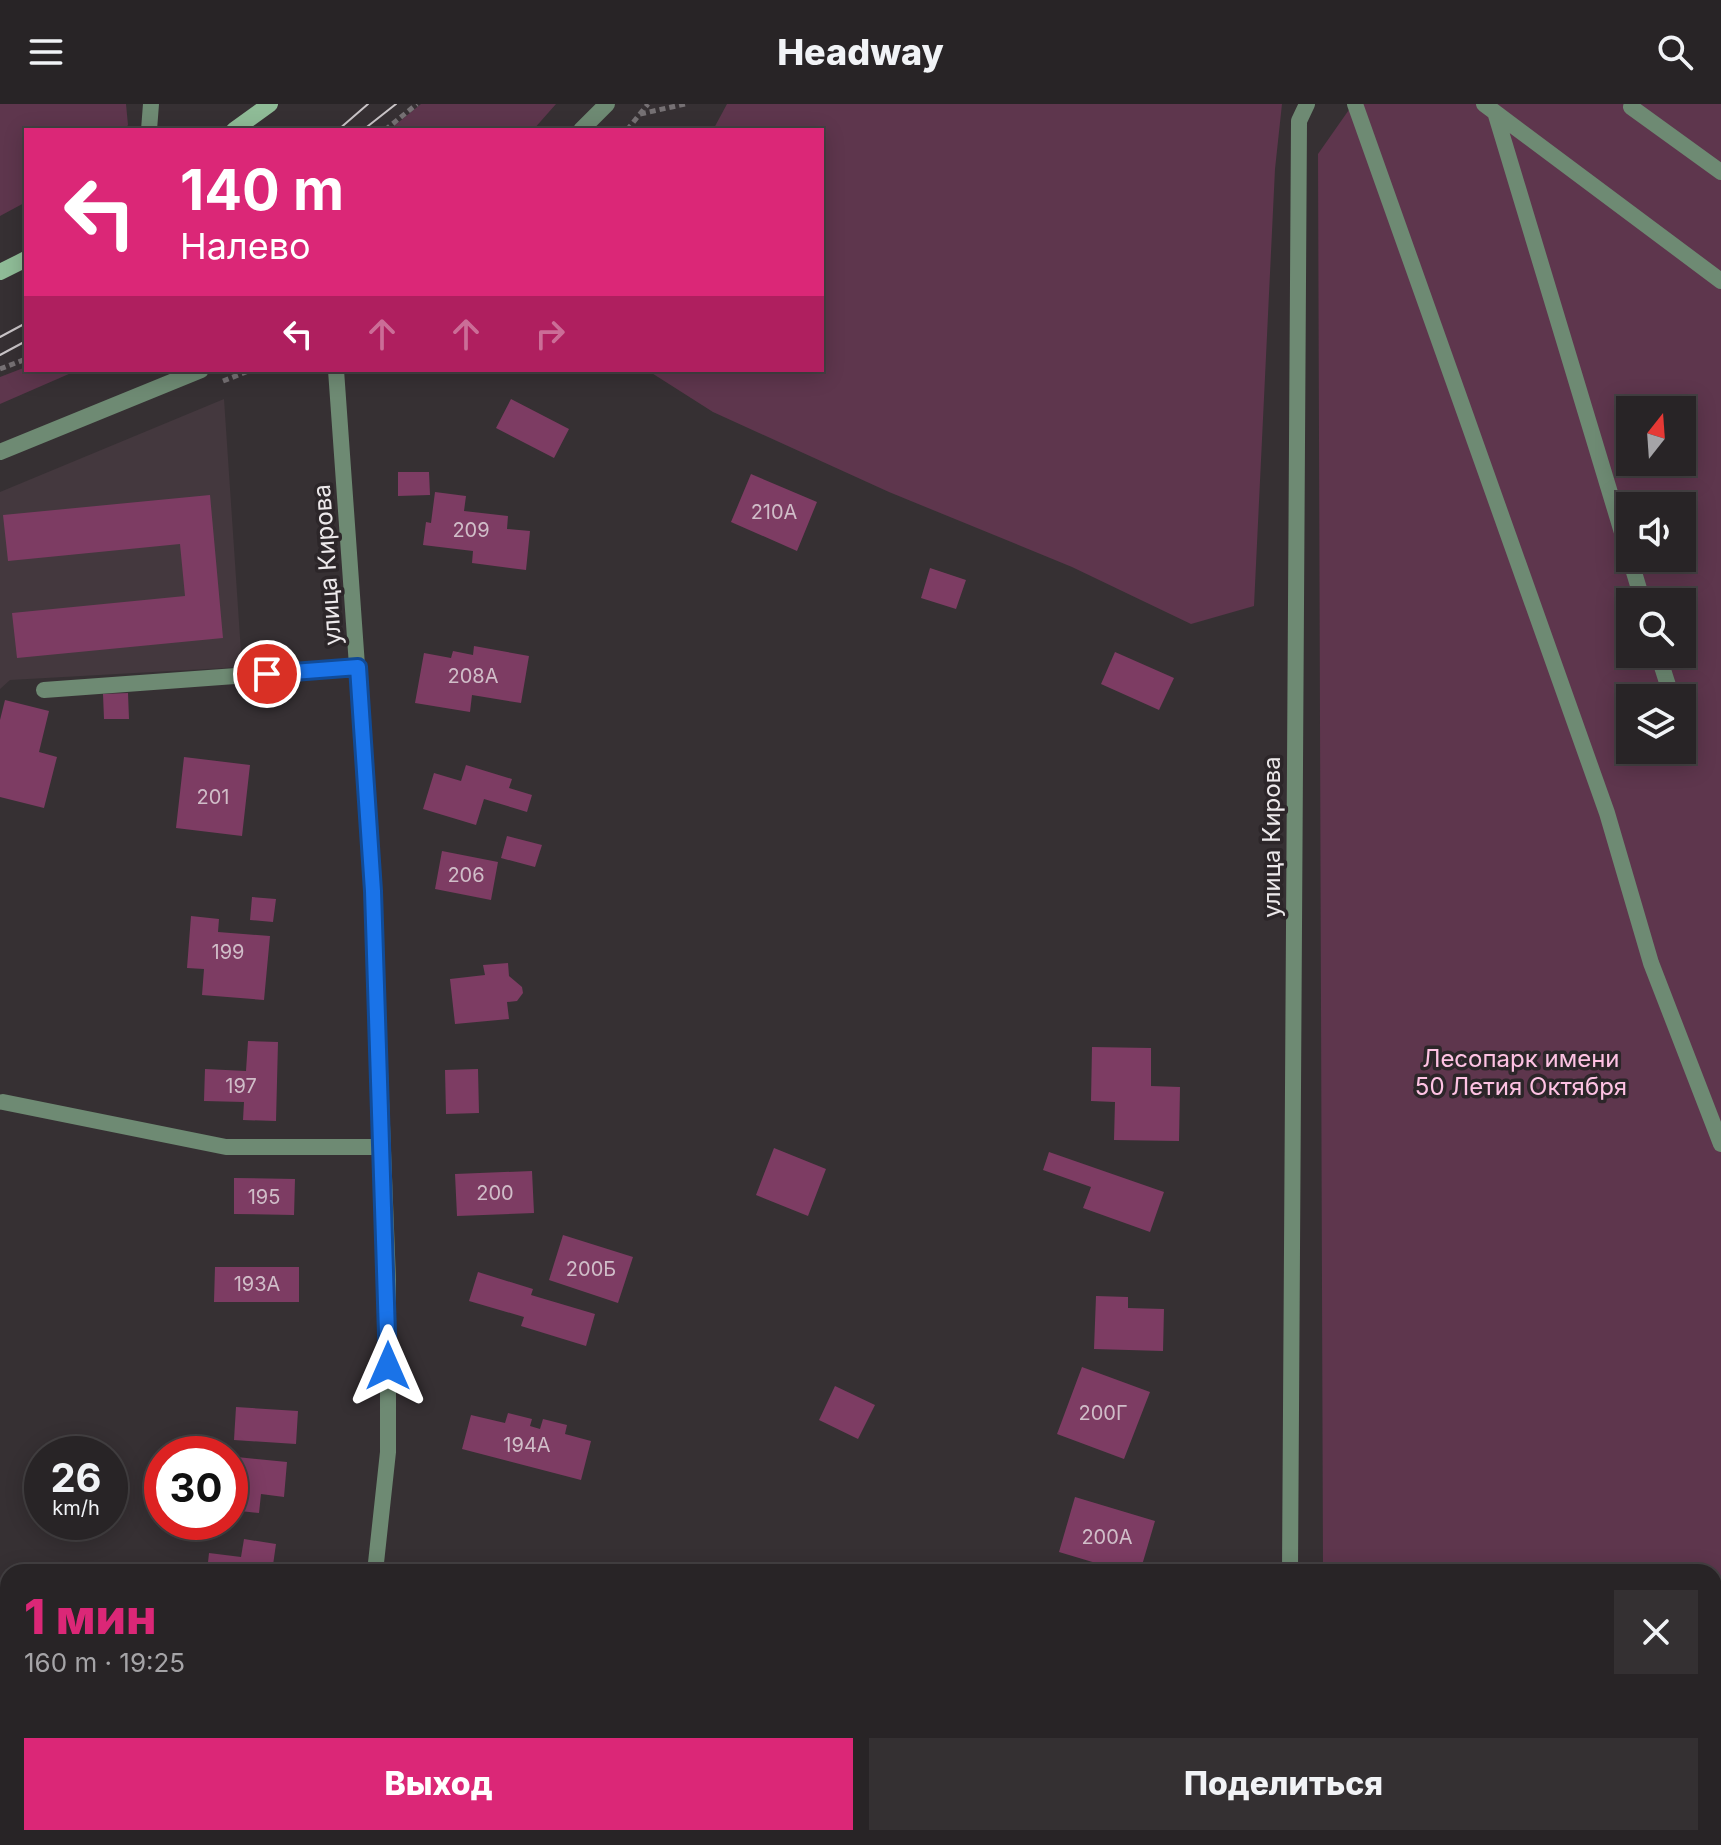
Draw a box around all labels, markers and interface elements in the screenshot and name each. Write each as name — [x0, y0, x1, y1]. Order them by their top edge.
icon: menu — [24, 30, 68, 74]
text: Headway — [777, 30, 944, 74]
icon: search — [1653, 30, 1697, 74]
text: 140 m — [180, 156, 344, 224]
icon: left — [48, 160, 152, 264]
text: Налево — [180, 224, 311, 268]
icon: left — [276, 312, 320, 356]
icon: ahead — [360, 312, 404, 356]
icon: ahead — [444, 312, 488, 356]
icon: right — [528, 312, 572, 356]
north arrow — [1616, 396, 1696, 476]
map controls — [1616, 396, 1696, 764]
street label: улица Кирова — [307, 483, 347, 647]
button: sound — [1616, 492, 1696, 572]
house number: 210А — [751, 500, 798, 524]
house number: 209 — [452, 518, 490, 542]
button: search — [1616, 588, 1696, 668]
pin — [233, 640, 301, 708]
icon: arrive — [245, 652, 289, 696]
house number: 208А — [448, 664, 499, 688]
button: layers — [1616, 684, 1696, 764]
street label: улица Кирова — [1257, 756, 1286, 918]
house number: 201 — [197, 785, 229, 809]
house number: 206 — [447, 863, 485, 887]
house number: 199 — [212, 940, 244, 964]
park label: Лесопарк имени 50 Летия Октября — [1415, 1044, 1627, 1101]
house number: 197 — [225, 1074, 257, 1098]
house number: 200 — [476, 1181, 514, 1205]
house number: 195 — [248, 1185, 280, 1209]
house number: 200Б — [566, 1257, 616, 1281]
house number: 193А — [234, 1272, 281, 1296]
position arrow — [346, 1324, 430, 1408]
house number: 200Г — [1078, 1401, 1128, 1425]
house number: 194А — [503, 1433, 551, 1457]
speed limit sign: 30 — [144, 1436, 248, 1540]
text: 26 — [50, 1453, 102, 1502]
text: km/h — [52, 1496, 100, 1520]
house number: 200А — [1081, 1525, 1133, 1549]
text: 1 мин — [24, 1587, 156, 1646]
button: close — [1614, 1590, 1698, 1674]
text: 160 m · 19:25 — [24, 1647, 185, 1678]
button: Выход — [24, 1738, 853, 1830]
button: Поделиться — [869, 1738, 1698, 1830]

